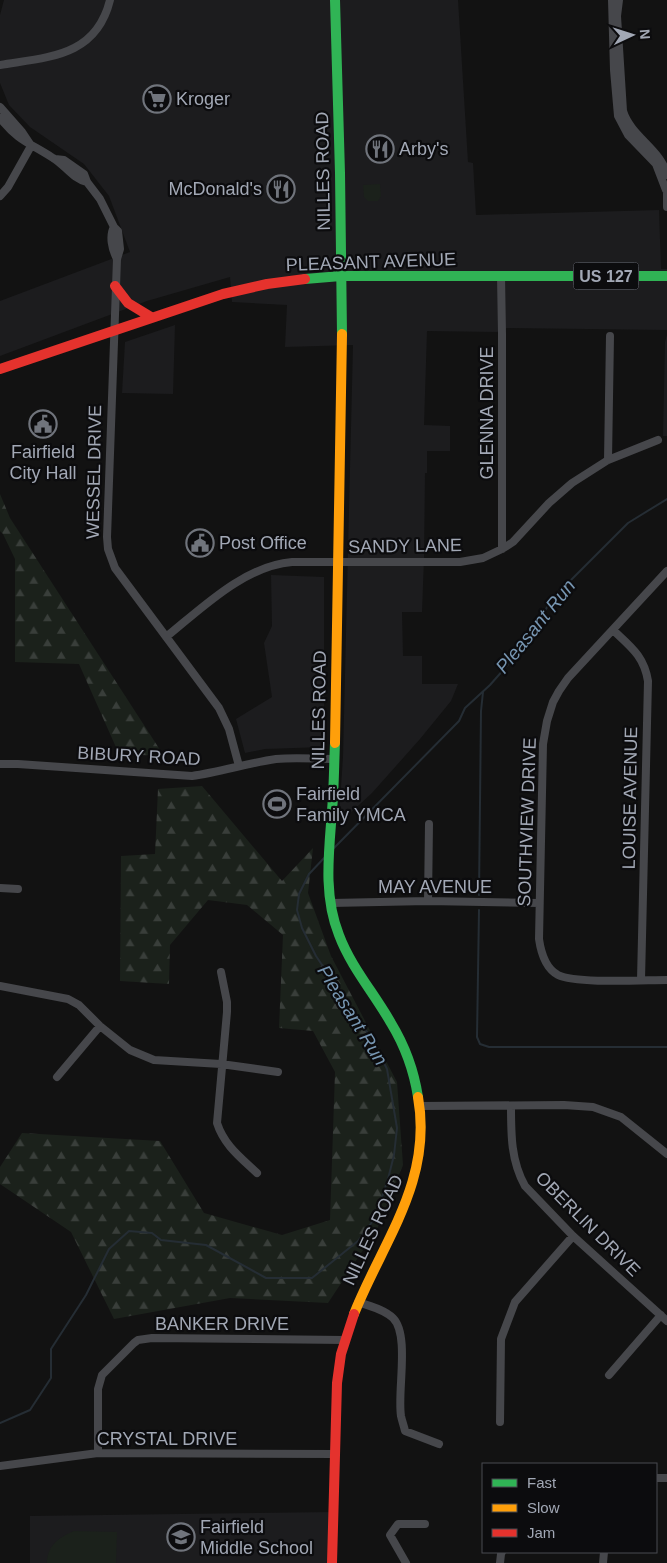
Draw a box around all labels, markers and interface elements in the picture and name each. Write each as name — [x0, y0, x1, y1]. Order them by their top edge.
north arrow — [607, 10, 657, 60]
text: N — [637, 28, 653, 40]
supermarket icon: Kroger — [142, 84, 172, 114]
place label: Kroger — [176, 89, 230, 109]
street label: NILLES ROAD — [312, 111, 334, 231]
restaurant icon: Arby's — [365, 134, 395, 164]
place label: Arby's — [399, 139, 448, 159]
restaurant icon: McDonald's — [266, 174, 296, 204]
place label: McDonald's — [169, 179, 262, 199]
street label: PLEASANT AVENUE — [285, 249, 457, 275]
road number: US 127 — [574, 262, 638, 290]
street label: GLENNA DRIVE — [477, 346, 497, 480]
street label: WESSEL DRIVE — [83, 405, 105, 539]
public building icon: Fairfield City Hall — [28, 409, 58, 439]
place label: Fairfield City Hall — [9, 442, 77, 483]
public building icon: Post Office — [185, 528, 215, 558]
place label: Post Office — [219, 533, 307, 553]
street label: SANDY LANE — [348, 535, 462, 557]
water label: Pleasant Run — [491, 575, 579, 677]
street label: NILLES ROAD — [308, 650, 330, 770]
street label: LOUISE AVENUE — [619, 726, 641, 870]
street label: SOUTHVIEW DRIVE — [514, 737, 540, 907]
street label: BIBURY ROAD — [77, 743, 201, 769]
place label: Fairfield Family YMCA — [296, 784, 406, 825]
sports icon: Fairfield Family YMCA — [262, 789, 292, 819]
street label: MAY AVENUE — [378, 877, 492, 897]
water label: Pleasant Run — [313, 961, 392, 1069]
street label: OBERLIN DRIVE — [532, 1168, 644, 1280]
street label: NILLES ROAD — [339, 1172, 407, 1288]
street label: BANKER DRIVE — [155, 1314, 289, 1334]
street label: CRYSTAL DRIVE — [97, 1429, 237, 1449]
legend — [482, 1463, 657, 1553]
text: Fast — [527, 1474, 557, 1491]
text: Slow — [527, 1499, 560, 1516]
place label: Fairfield Middle School — [200, 1517, 313, 1558]
school or university icon: Fairfield Middle School — [166, 1522, 196, 1552]
text: Jam — [527, 1524, 555, 1541]

